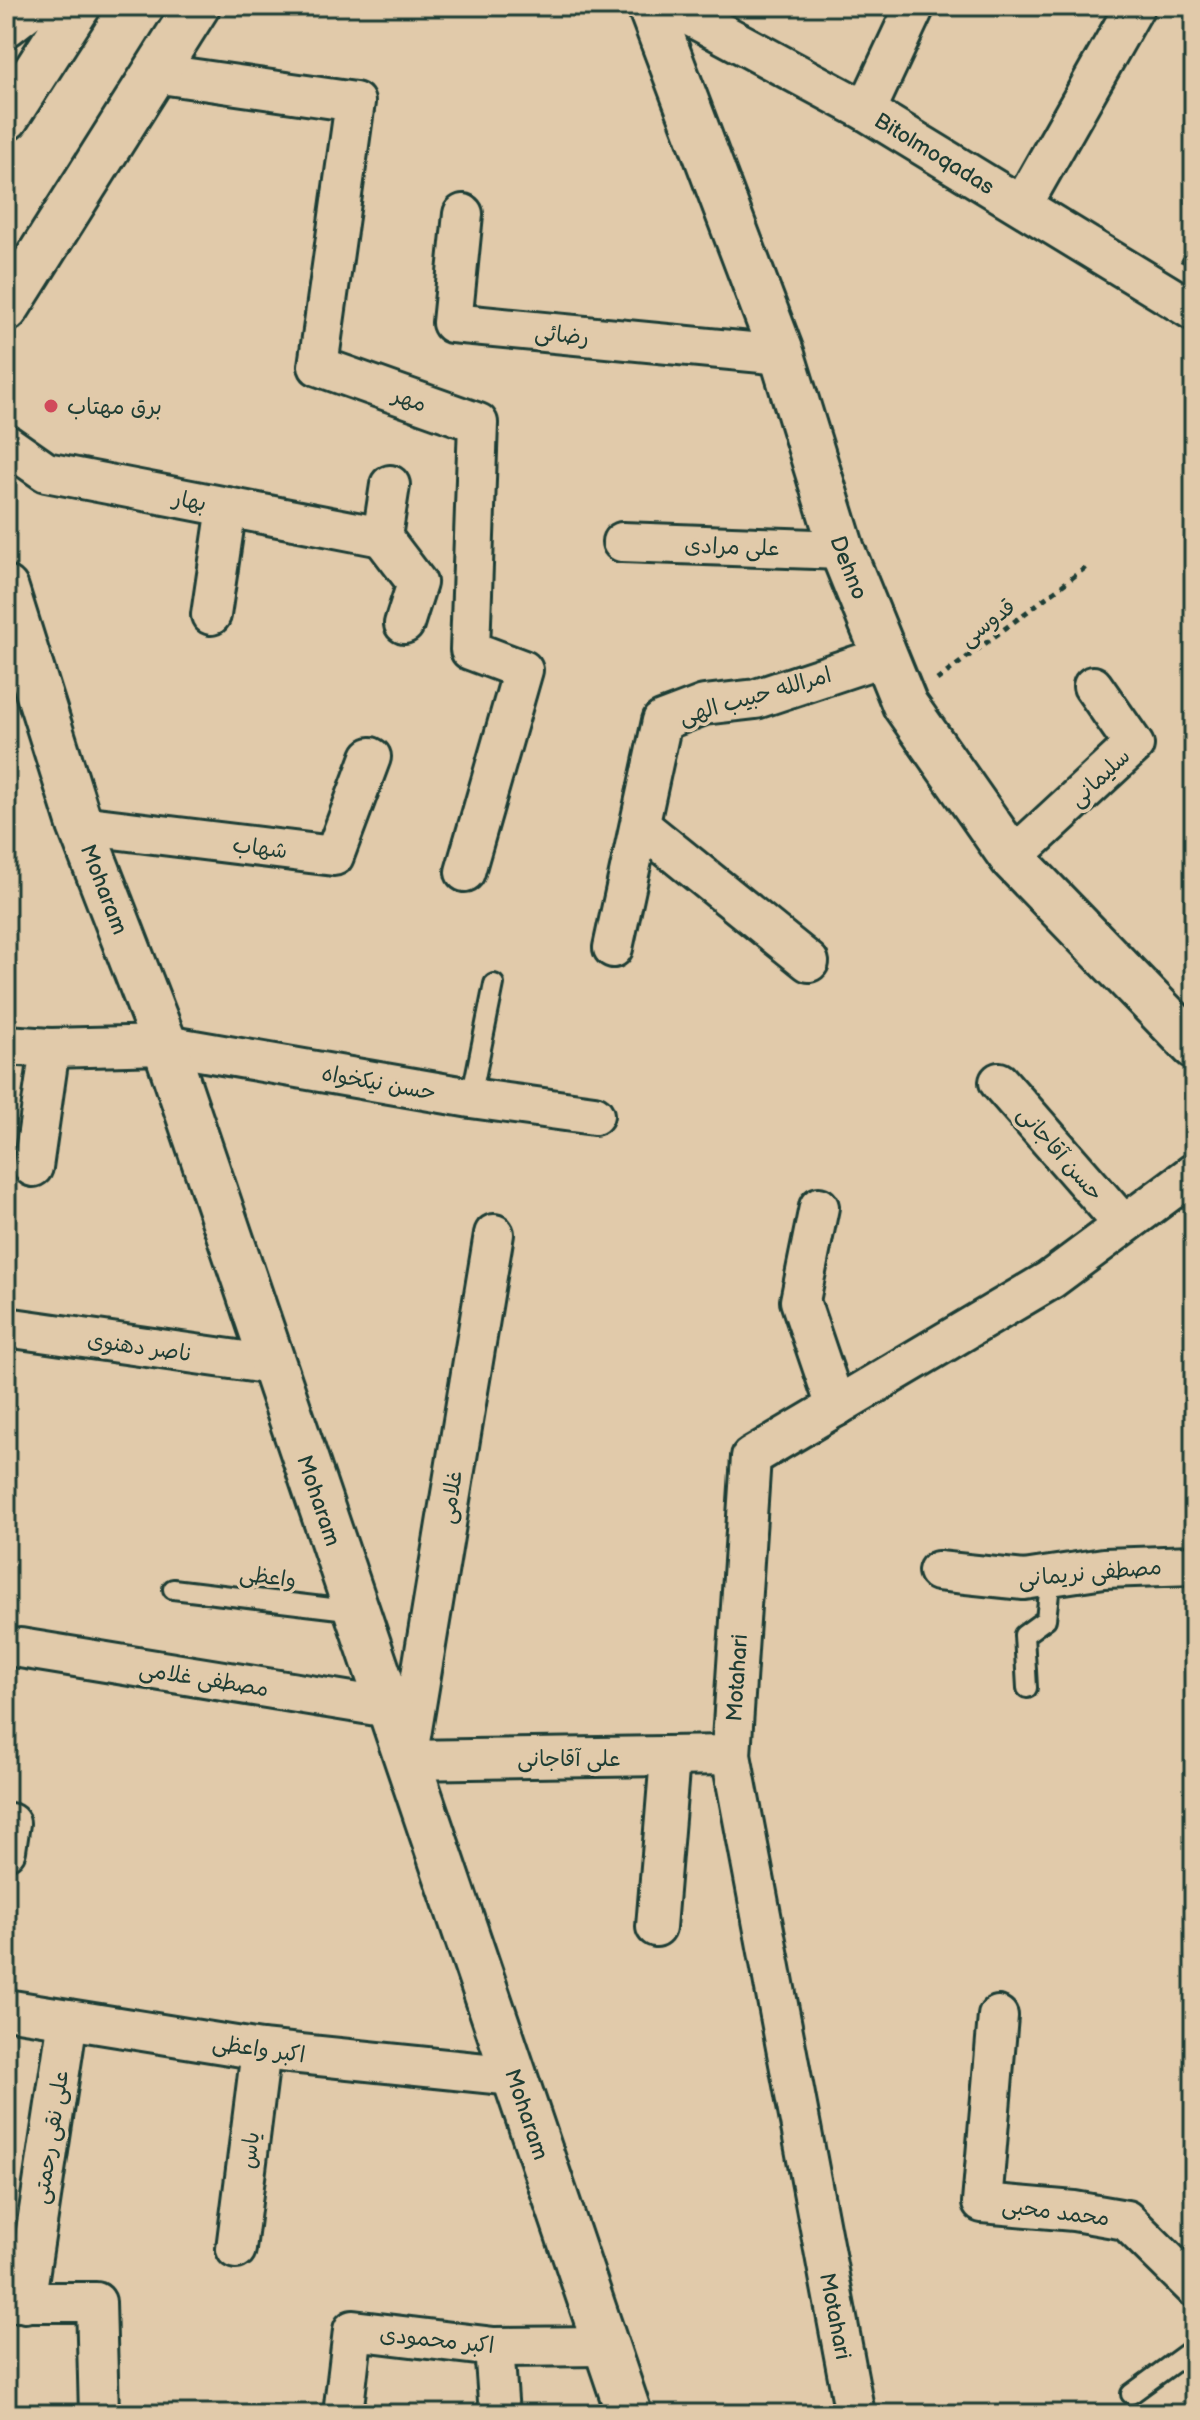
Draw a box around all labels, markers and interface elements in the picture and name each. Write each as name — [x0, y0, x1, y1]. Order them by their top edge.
street label: Bitolmoqadas — [869, 107, 999, 201]
street label: رضائی — [533, 319, 591, 352]
street label: مهر — [387, 382, 430, 419]
place label: برق مهتاب — [67, 394, 162, 421]
marker: برق مهتاب — [42, 397, 60, 415]
street label: بهار — [169, 485, 209, 518]
street label: علی مرادی — [684, 532, 780, 563]
street label: Dehno — [824, 533, 873, 604]
street label: قدوسی — [955, 594, 1021, 653]
street label: امرالله حبیب الهی — [676, 662, 835, 731]
street label: سلیمانی — [1064, 743, 1136, 813]
street label: شهاب — [231, 832, 289, 865]
street label: Moharam — [74, 841, 133, 938]
street label: حسن نیکخواه — [319, 1060, 438, 1107]
street label: حسن آقاجانی — [1011, 1101, 1108, 1207]
street label: ناصر دهنوی — [85, 1327, 194, 1368]
street label: Moharam — [290, 1452, 346, 1550]
street label: غلامی — [434, 1469, 469, 1526]
street label: مصطفی نریمانی — [1017, 1554, 1163, 1593]
street label: واعظی — [238, 1561, 298, 1594]
street label: Motahari — [721, 1633, 754, 1722]
street label: مصطفی غلامی — [137, 1656, 270, 1703]
street label: علی آقاجانی — [517, 1746, 621, 1773]
street label: اکبر واعظی — [211, 2030, 307, 2069]
street label: Moharam — [498, 2066, 554, 2164]
street label: علی نقی رحمتی — [28, 2068, 75, 2206]
street label: یاس — [235, 2130, 266, 2170]
street label: محمد محبی — [1000, 2192, 1111, 2232]
street label: Motahari — [813, 2271, 856, 2362]
street label: اکبر محمودی — [378, 2321, 495, 2360]

